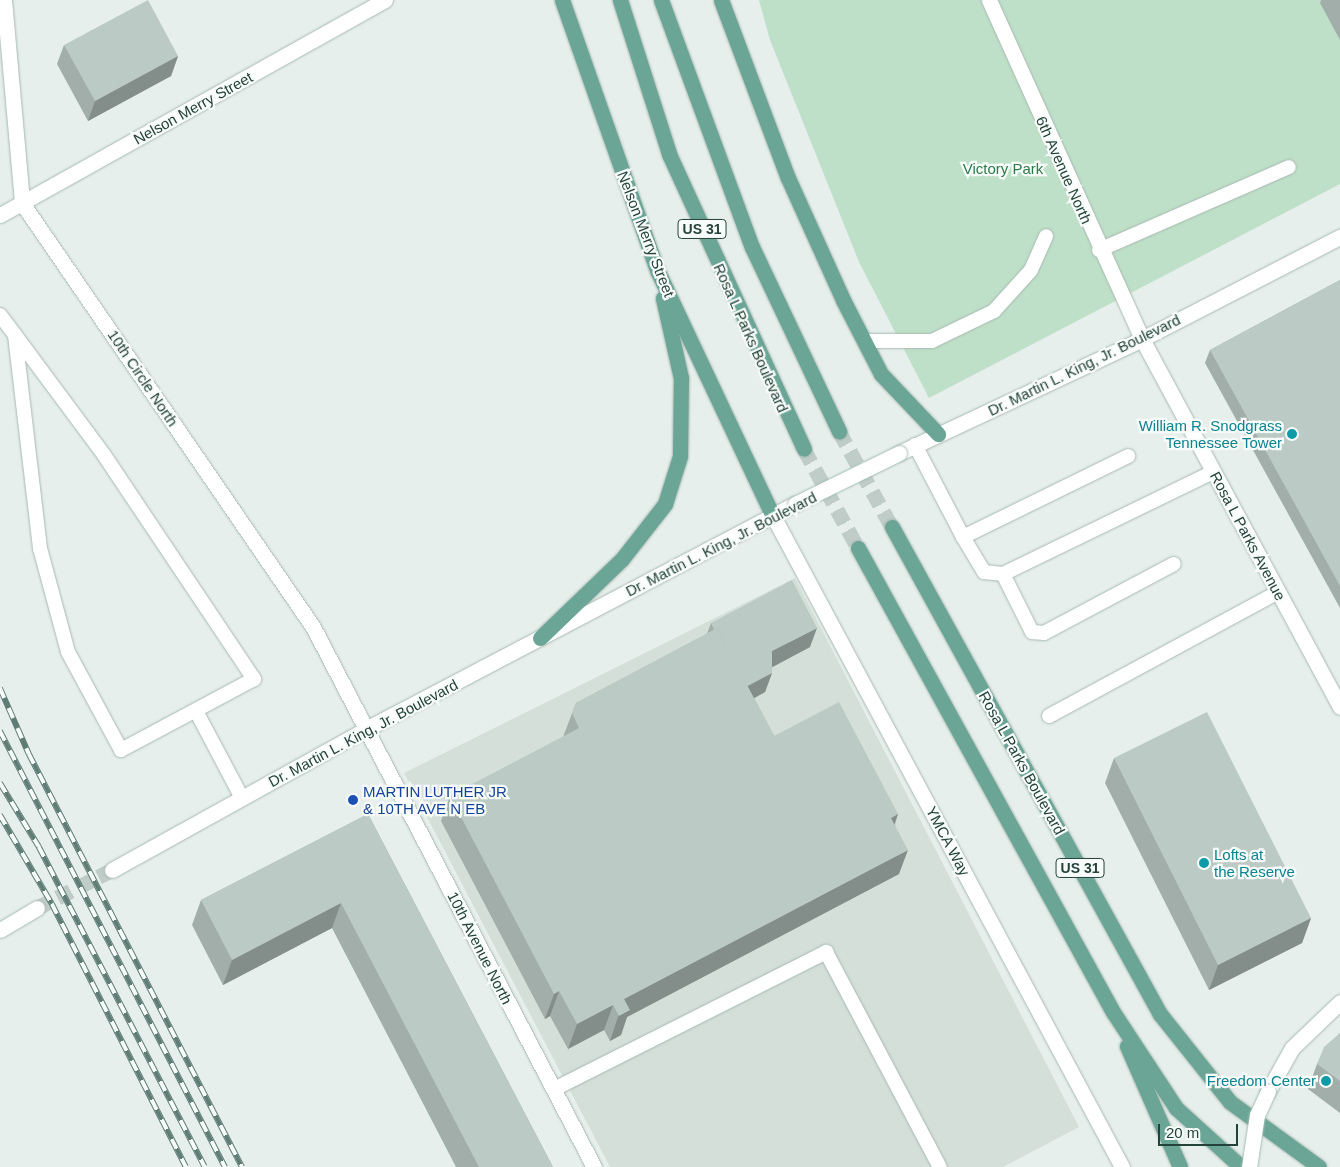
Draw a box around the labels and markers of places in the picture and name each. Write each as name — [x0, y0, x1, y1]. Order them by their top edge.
place label: William R. Snodgrass Tennessee Tower — [1139, 416, 1282, 451]
marker: William R. Snodgrass Tennessee Tower — [1286, 428, 1298, 440]
place label: MARTIN LUTHER JR & 10TH AVE N EB — [363, 782, 507, 817]
marker: MARTIN LUTHER JR & 10TH AVE N EB — [347, 794, 359, 806]
place label: Lofts at the Reserve — [1214, 845, 1295, 880]
marker: Lofts at the Reserve — [1198, 857, 1210, 869]
place label: Freedom Center — [1207, 1072, 1316, 1090]
marker: Freedom Center — [1320, 1075, 1332, 1087]

